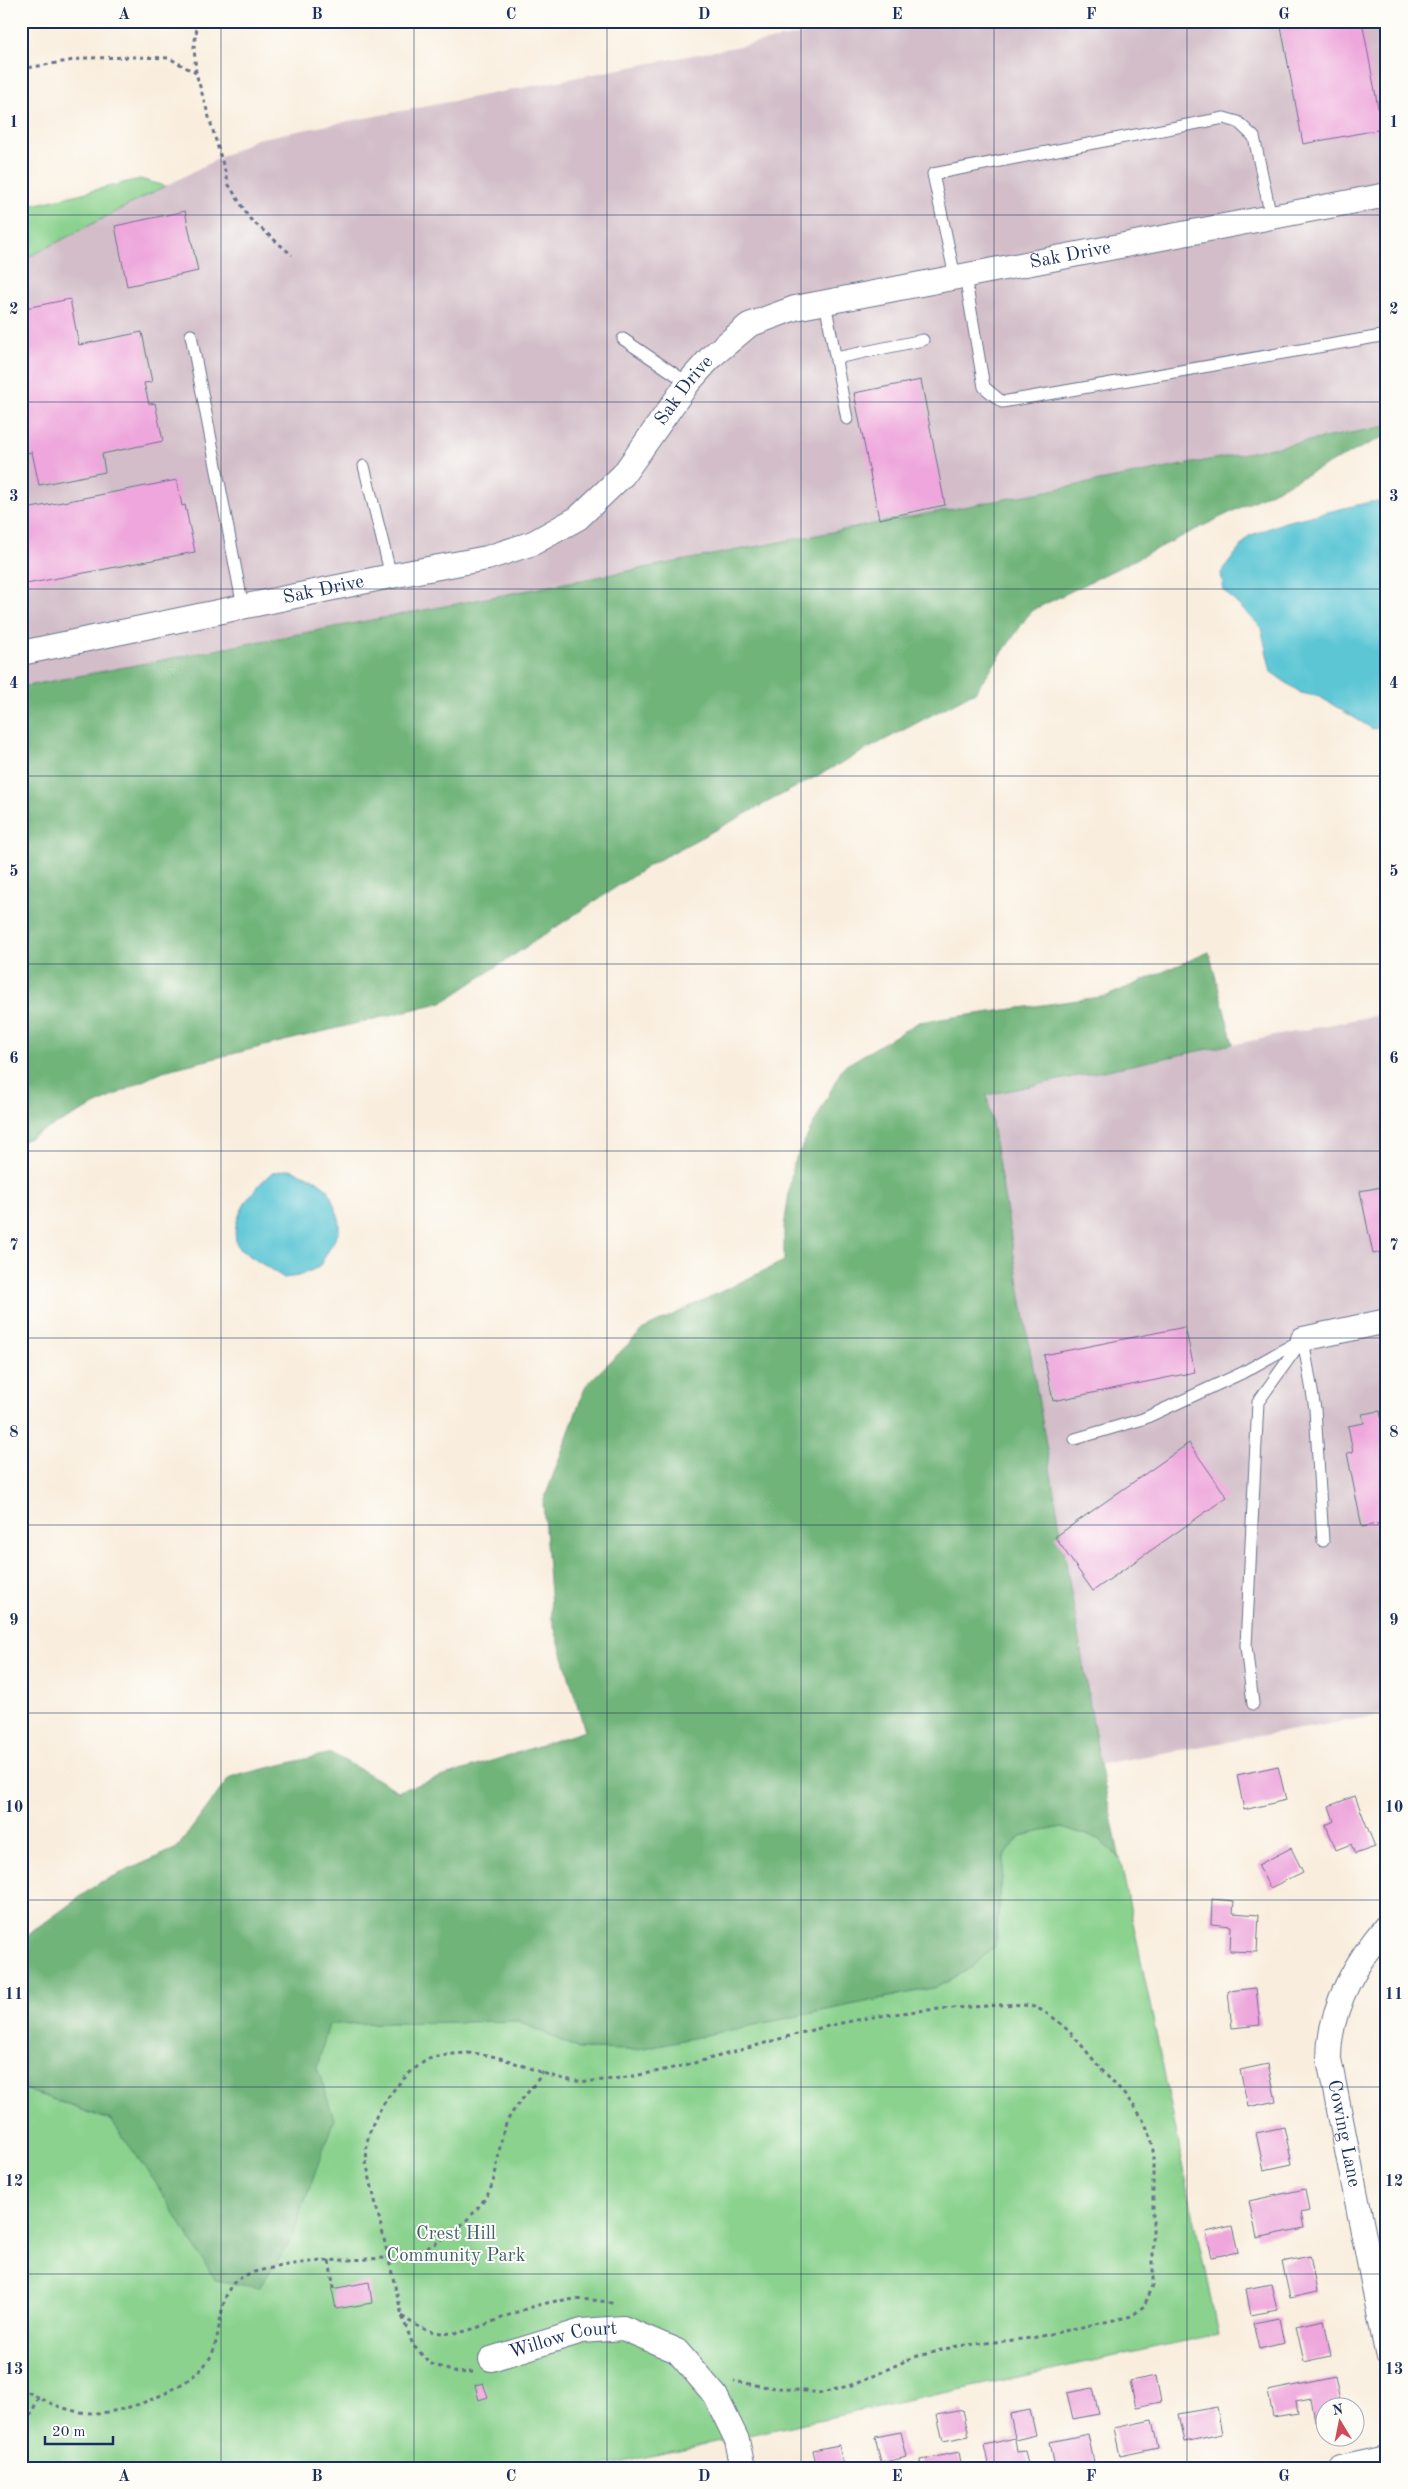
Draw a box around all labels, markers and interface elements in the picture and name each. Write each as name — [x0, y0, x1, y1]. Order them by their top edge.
text: A — [118, 7, 130, 23]
text: B — [311, 7, 323, 23]
text: C — [506, 7, 516, 23]
text: D — [698, 7, 710, 23]
text: E — [891, 7, 903, 23]
text: F — [1086, 7, 1097, 23]
text: G — [1278, 7, 1290, 23]
text: 1 — [9, 115, 19, 131]
text: 1 — [1389, 115, 1399, 131]
street label: Sak Drive — [1028, 238, 1112, 272]
text: 2 — [9, 302, 19, 318]
text: 2 — [1389, 302, 1399, 318]
street label: Sak Drive — [652, 352, 717, 429]
text: 3 — [9, 489, 19, 505]
text: 3 — [1389, 489, 1399, 505]
street label: Sak Drive — [281, 572, 366, 608]
text: 4 — [9, 676, 19, 692]
text: 4 — [1389, 676, 1399, 692]
text: 5 — [9, 864, 19, 880]
text: 5 — [1389, 864, 1399, 880]
text: 6 — [9, 1051, 19, 1067]
text: 6 — [1389, 1051, 1399, 1067]
text: 7 — [9, 1238, 19, 1254]
text: 7 — [1389, 1238, 1399, 1254]
text: 8 — [9, 1425, 19, 1441]
text: 8 — [1389, 1425, 1399, 1441]
text: 9 — [9, 1613, 19, 1629]
text: 9 — [1389, 1613, 1399, 1629]
text: 10 — [5, 1800, 23, 1816]
text: 10 — [1385, 1800, 1403, 1816]
text: 11 — [5, 1987, 23, 2003]
text: 11 — [1385, 1987, 1403, 2003]
street label: Cowing Lane — [1324, 2078, 1364, 2189]
text: 12 — [5, 2174, 23, 2190]
text: 12 — [1385, 2174, 1403, 2190]
park label: Crest Hill Community Park — [386, 2225, 526, 2266]
street label: Willow Court — [507, 2319, 618, 2362]
text: 13 — [5, 2362, 23, 2378]
text: 13 — [1385, 2362, 1403, 2378]
north arrow — [1316, 2396, 1366, 2446]
text: N — [1331, 2402, 1345, 2418]
scale bar — [45, 2414, 112, 2446]
text: 20 m — [52, 2425, 86, 2440]
text: A — [118, 2469, 130, 2485]
text: B — [311, 2469, 323, 2485]
text: C — [506, 2469, 516, 2485]
text: D — [698, 2469, 710, 2485]
text: E — [891, 2469, 903, 2485]
text: F — [1086, 2469, 1097, 2485]
text: G — [1278, 2469, 1290, 2485]

